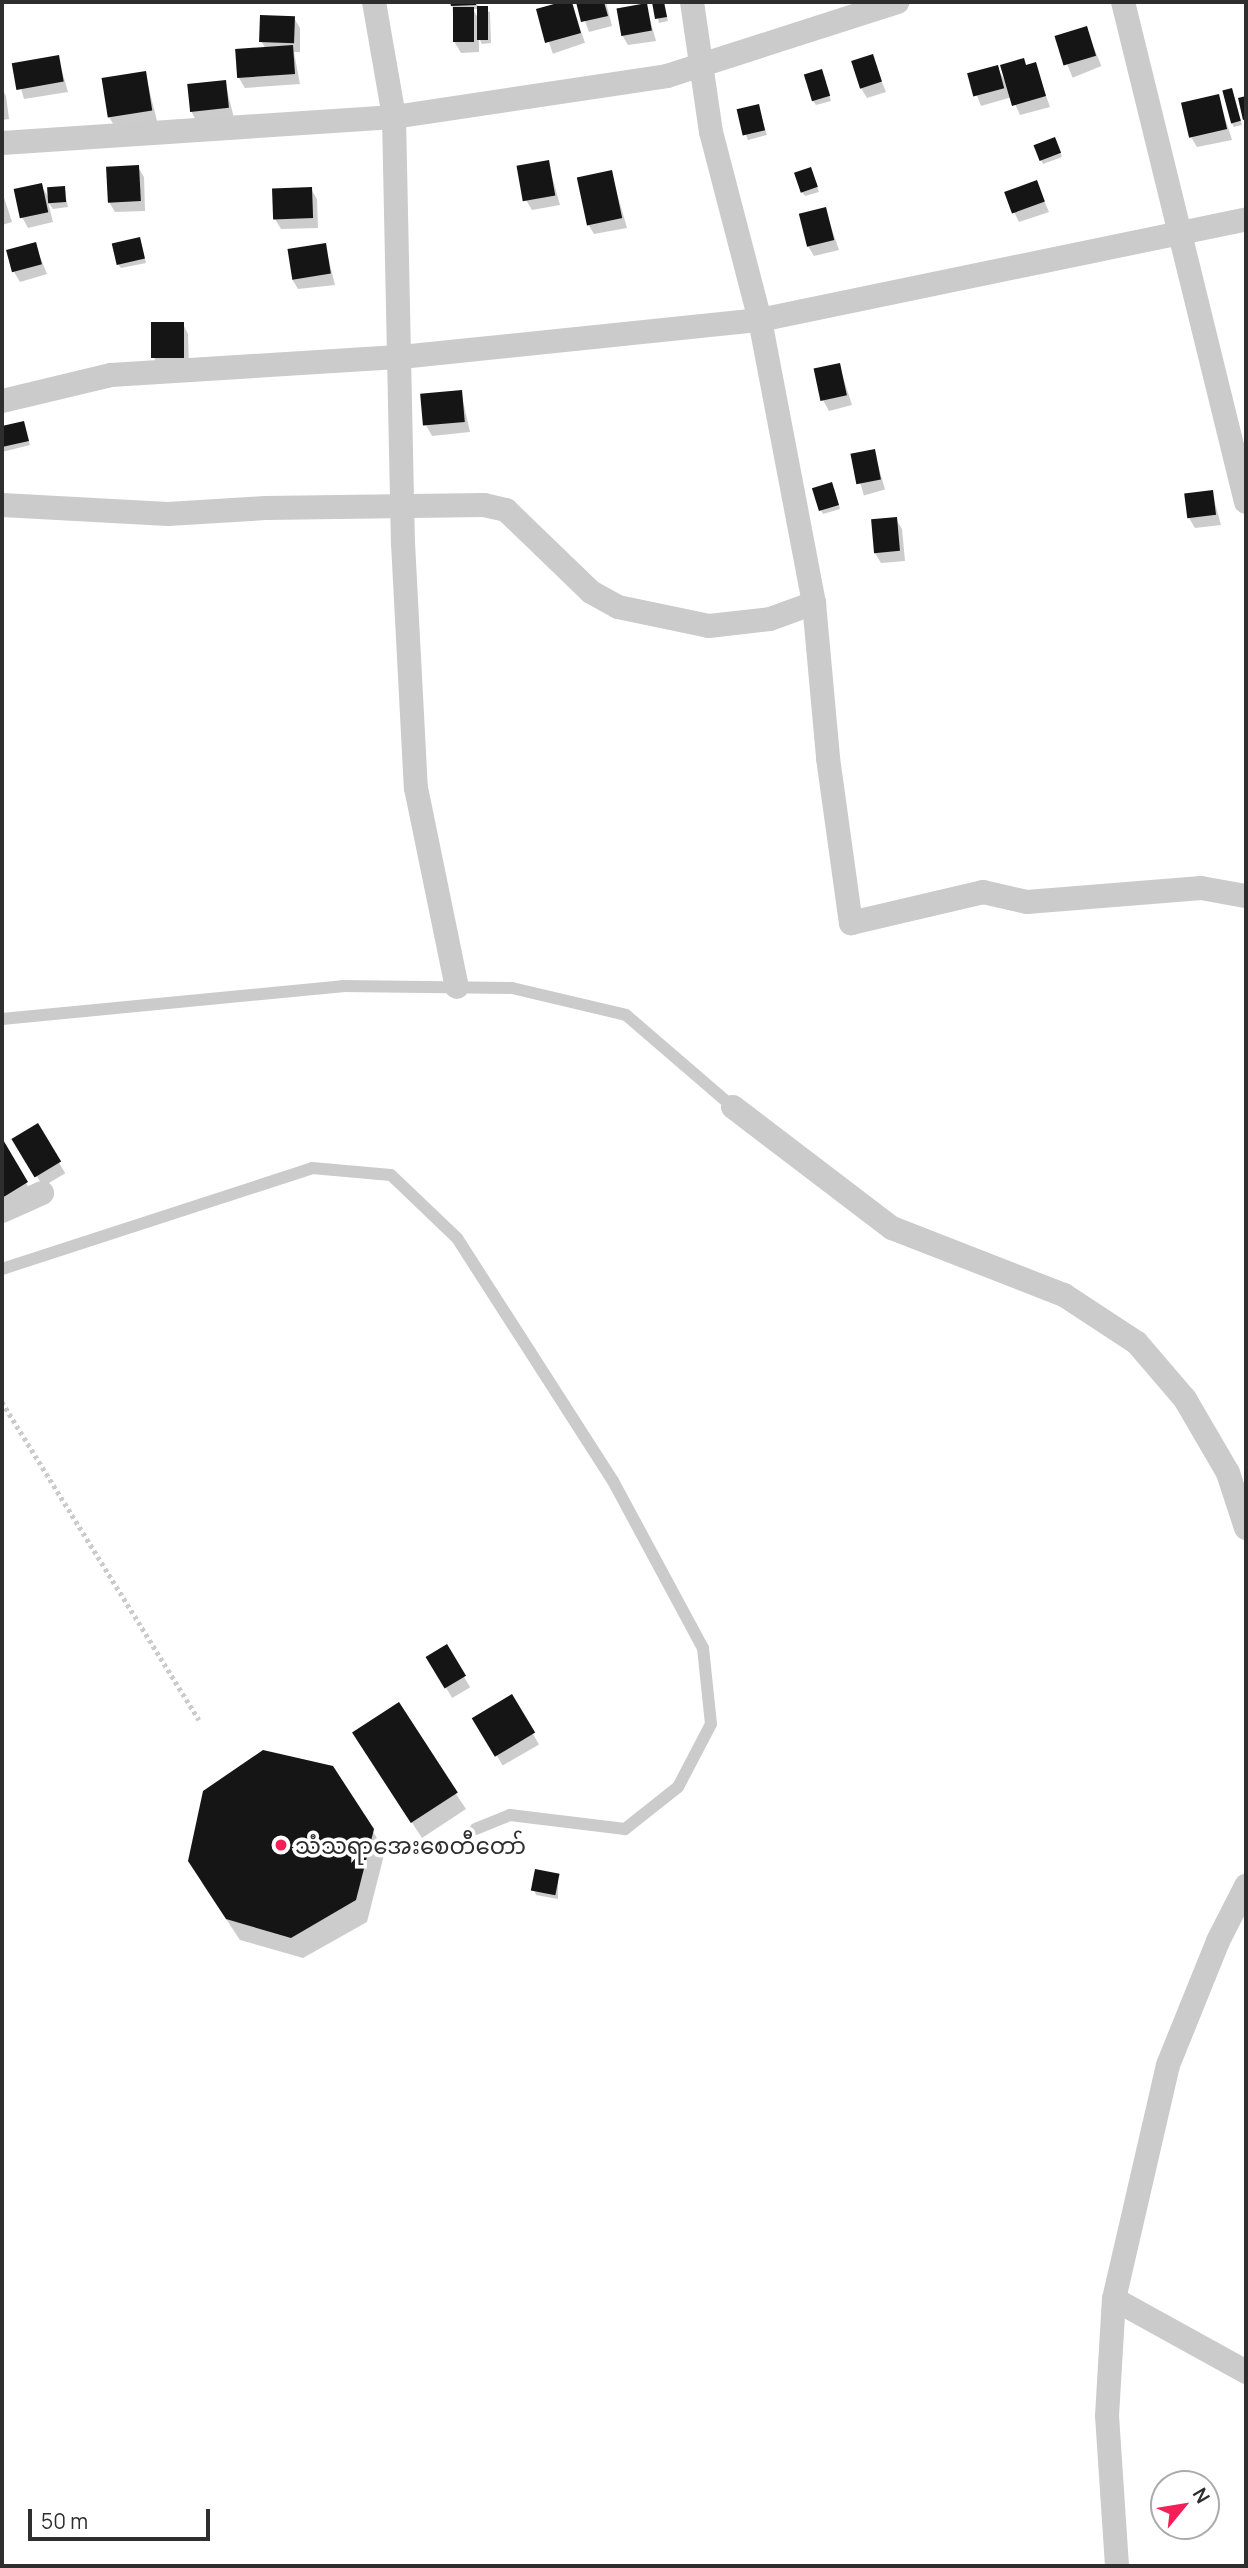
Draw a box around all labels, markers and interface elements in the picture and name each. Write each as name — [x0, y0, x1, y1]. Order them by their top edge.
place label: သံသရာအေးစေတီတော် — [295, 1831, 526, 1859]
marker: သံသရာအေးစေတီတော် — [273, 1837, 289, 1853]
north arrow — [1150, 2470, 1220, 2540]
text: N — [1187, 2483, 1216, 2508]
scale bar — [32, 2494, 214, 2538]
text: 50 m — [41, 2507, 88, 2535]

